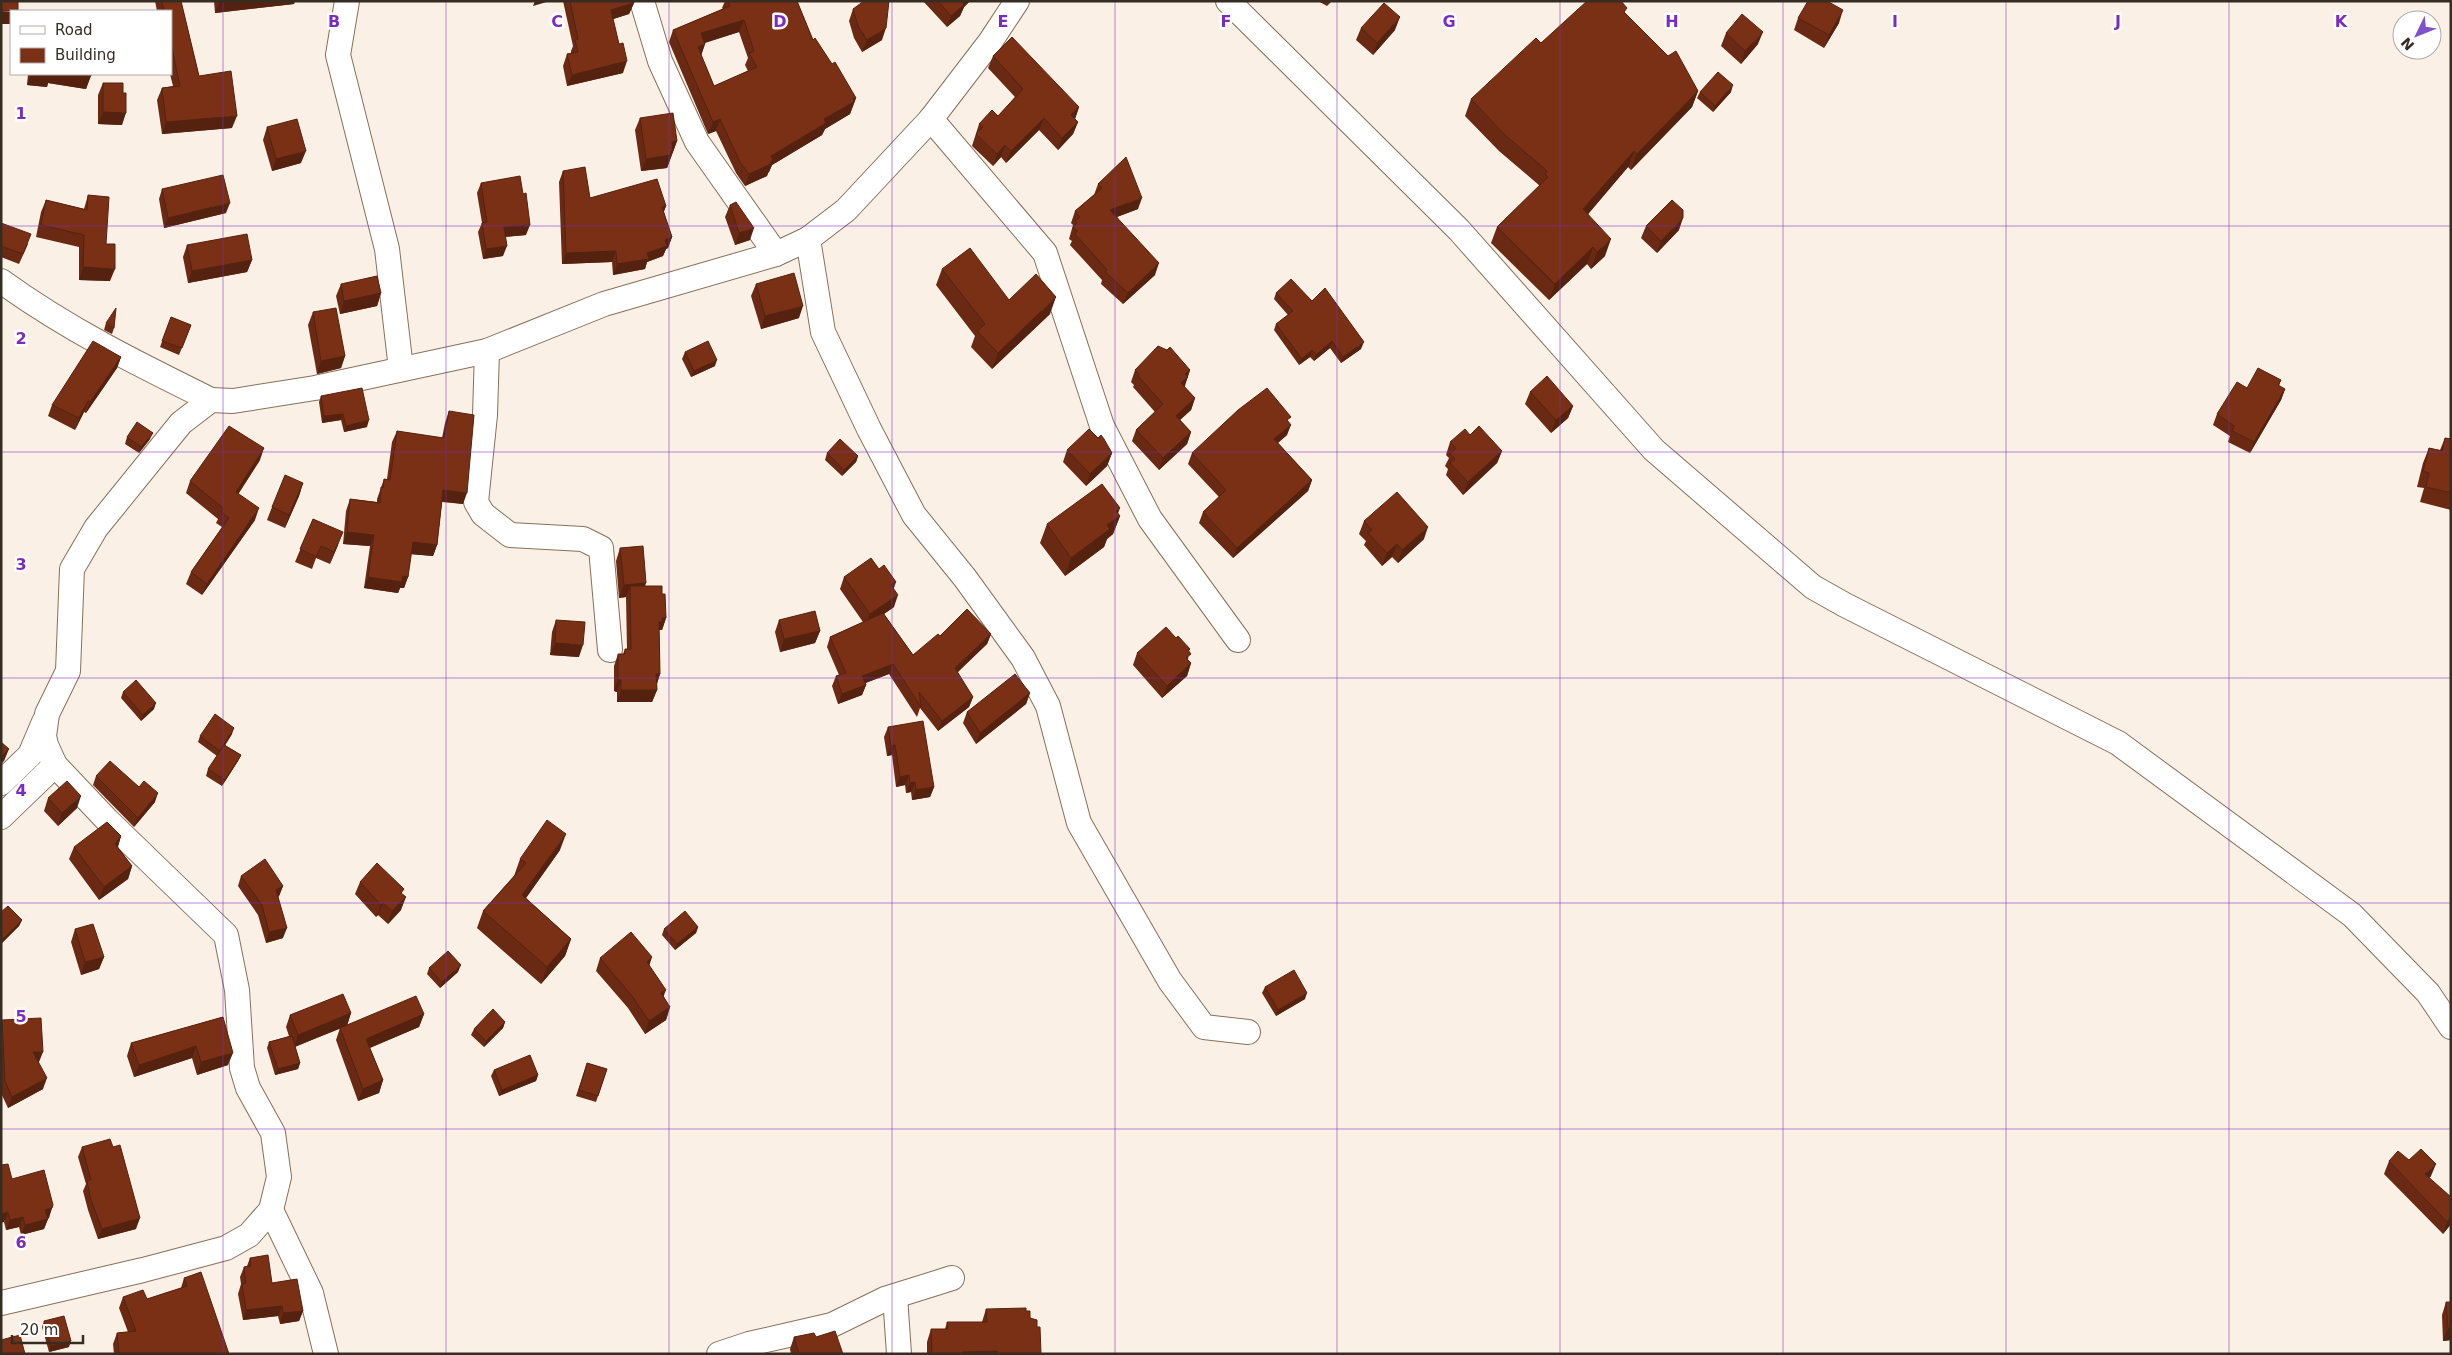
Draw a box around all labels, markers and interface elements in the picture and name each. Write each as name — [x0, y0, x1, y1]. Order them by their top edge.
legend — [10, 10, 172, 75]
north arrow — [2392, 10, 2442, 60]
text: B — [328, 12, 340, 31]
text: C — [551, 12, 563, 31]
text: D — [773, 12, 787, 31]
text: E — [998, 12, 1008, 31]
text: F — [1221, 12, 1231, 31]
text: G — [1442, 12, 1456, 31]
text: H — [1665, 12, 1679, 31]
text: I — [1892, 12, 1898, 31]
text: J — [2114, 12, 2121, 31]
text: K — [2335, 12, 2348, 31]
text: Road — [55, 21, 93, 39]
text: N — [2398, 34, 2417, 54]
text: Building — [55, 46, 116, 64]
text: 1 — [15, 104, 27, 123]
text: 2 — [15, 329, 27, 348]
text: 3 — [15, 555, 27, 574]
text: 4 — [15, 781, 27, 800]
text: 5 — [15, 1007, 27, 1026]
text: 6 — [15, 1233, 27, 1252]
scale bar — [12, 1312, 84, 1344]
text: 20 m — [20, 1321, 58, 1339]

